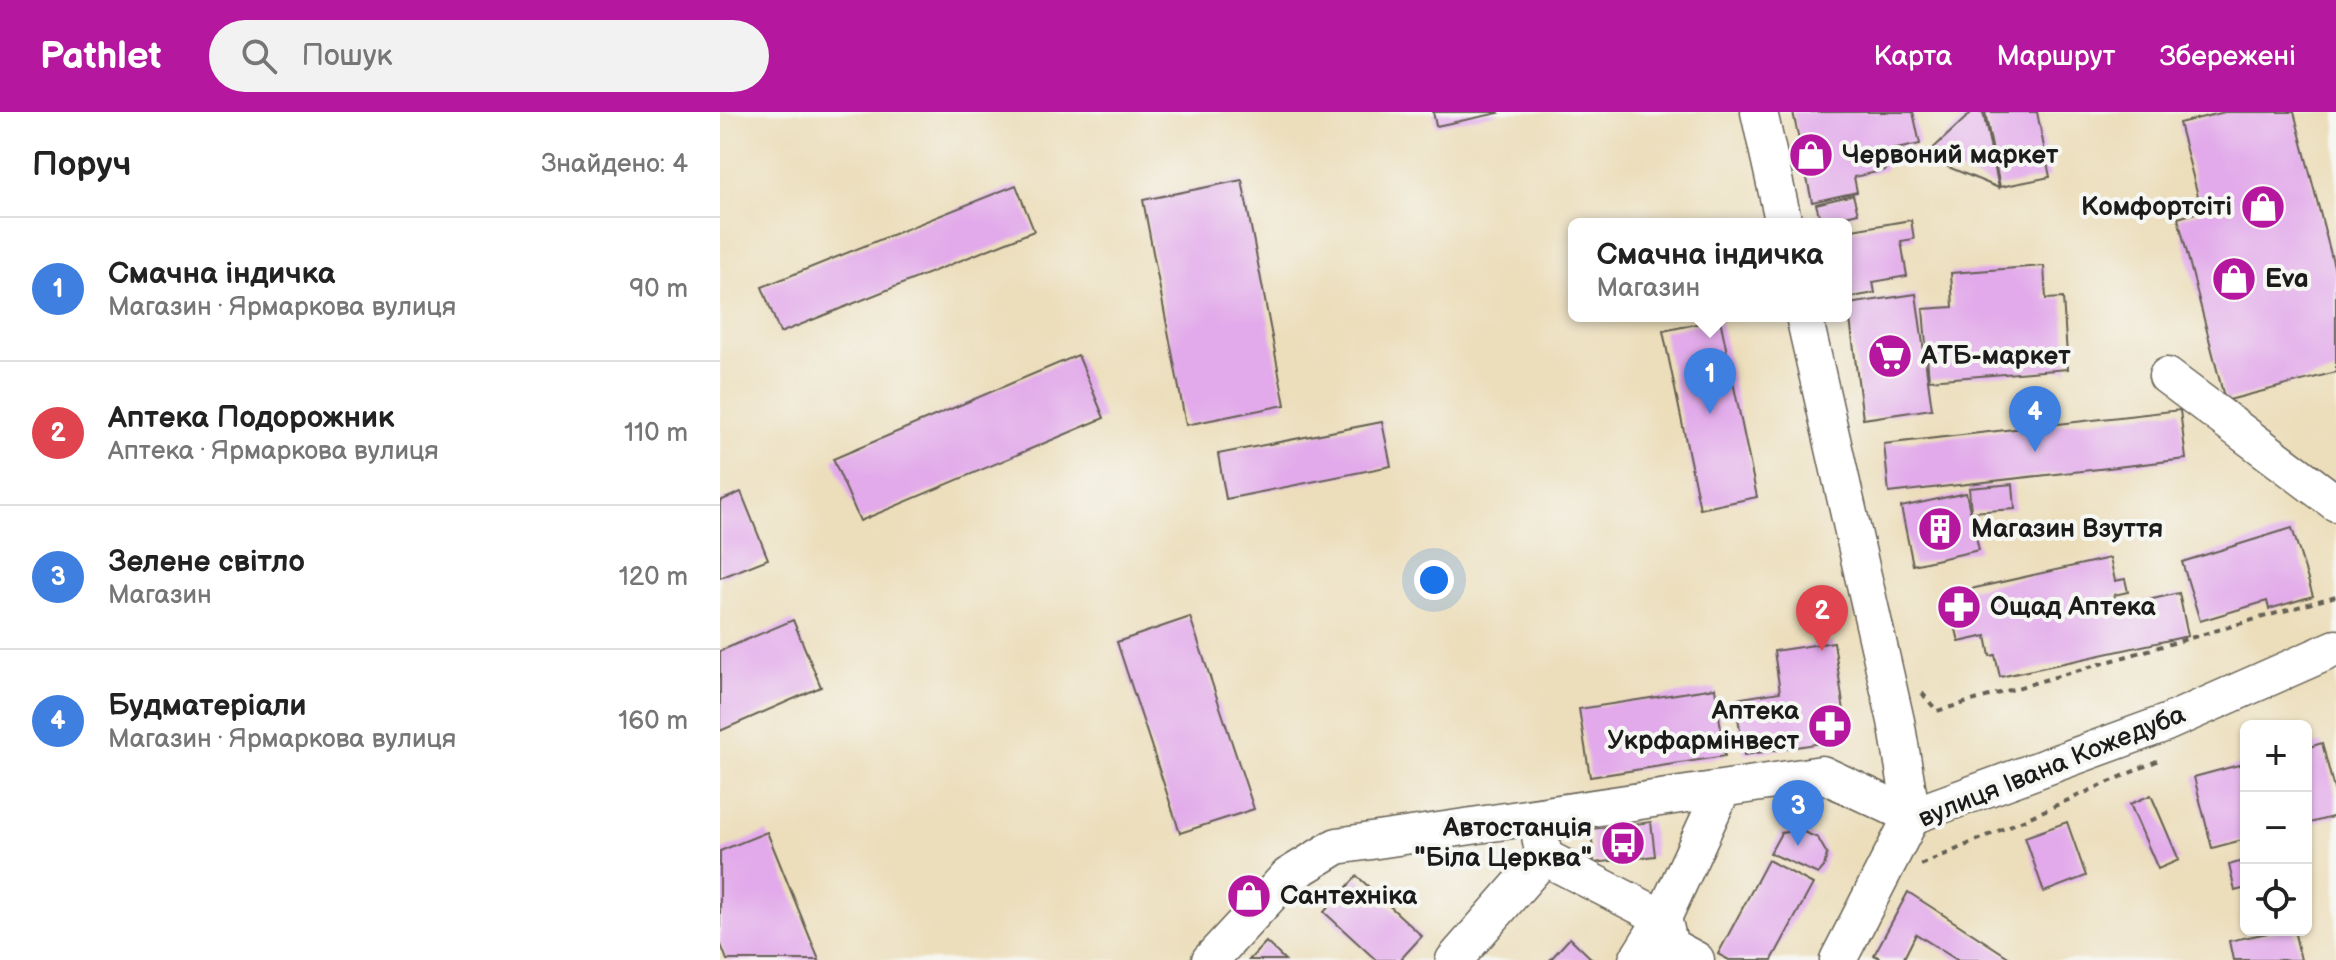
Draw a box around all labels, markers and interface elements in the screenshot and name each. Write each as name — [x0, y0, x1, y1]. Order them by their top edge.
search box — [209, 20, 769, 92]
text: Pathlet — [40, 34, 161, 79]
icon: search — [237, 34, 281, 78]
text: Пошук — [301, 38, 392, 74]
text: Карта — [1874, 40, 1952, 73]
text: Маршрут — [1996, 40, 2115, 73]
text: Збережені — [2159, 40, 2296, 73]
shop icon: Червоний маркет — [1787, 131, 1835, 179]
place label: Червоний маркет — [1842, 140, 2059, 171]
text: Поруч — [32, 144, 131, 185]
text: Знайдено: 4 — [541, 149, 688, 180]
shop icon: Комфортсіті — [2239, 183, 2287, 231]
place label: Комфортсіті — [2081, 192, 2232, 223]
popup — [1568, 218, 1852, 322]
text: Смачна індичка — [1596, 237, 1824, 273]
shop icon: Eva — [2210, 255, 2258, 303]
text: Смачна індичка — [108, 256, 335, 292]
place label: Eva — [2265, 264, 2309, 295]
text: Магазин — [1596, 273, 1700, 304]
text: 1 — [53, 274, 63, 305]
text: 90 m — [629, 274, 688, 305]
text: Магазин · Ярмаркова вулиця — [108, 292, 456, 323]
supermarket icon: АТБ-маркет — [1866, 332, 1914, 380]
place label: АТБ-маркет — [1920, 341, 2071, 372]
pin: 1 — [1684, 348, 1736, 414]
pin: 4 — [2009, 386, 2061, 452]
text: Аптека Подорожник — [108, 400, 394, 436]
text: 2 — [50, 418, 66, 449]
text: 110 m — [624, 418, 688, 449]
text: Аптека · Ярмаркова вулиця — [108, 436, 439, 467]
building icon: Магазин Взуття — [1916, 505, 1964, 553]
place label: Магазин Взуття — [1971, 514, 2163, 545]
text: Зелене світло — [108, 544, 305, 580]
your location — [1414, 560, 1454, 600]
text: 3 — [50, 562, 66, 593]
text: 120 m — [619, 562, 688, 593]
text: Магазин — [108, 580, 212, 611]
pharmacy icon: Ощад Аптека — [1935, 583, 1983, 631]
pin: 2 — [1796, 585, 1848, 651]
place label: Ощад Аптека — [1990, 592, 2156, 623]
text: Будматеріали — [108, 688, 306, 724]
place label: Аптека Укрфармінвест — [1607, 696, 1800, 757]
street label: вулиця Івана Кожедуба — [1914, 699, 2190, 835]
pharmacy icon: Аптека Укрфармінвест — [1806, 702, 1854, 750]
text: 4 — [50, 706, 66, 737]
text: 160 m — [618, 706, 688, 737]
map controls — [2240, 720, 2312, 936]
button: + — [2240, 720, 2312, 792]
text: Магазин · Ярмаркова вулиця — [108, 724, 456, 755]
pin: 3 — [1772, 780, 1824, 846]
button: − — [2240, 792, 2312, 864]
place label: Автостанція "Біла Церква" — [1414, 813, 1592, 874]
bus stop icon: Автостанція "Біла Церква" — [1599, 819, 1647, 867]
button: locate — [2240, 864, 2312, 936]
shop icon: Сантехніка — [1225, 872, 1273, 920]
place label: Сантехніка — [1280, 881, 1418, 912]

